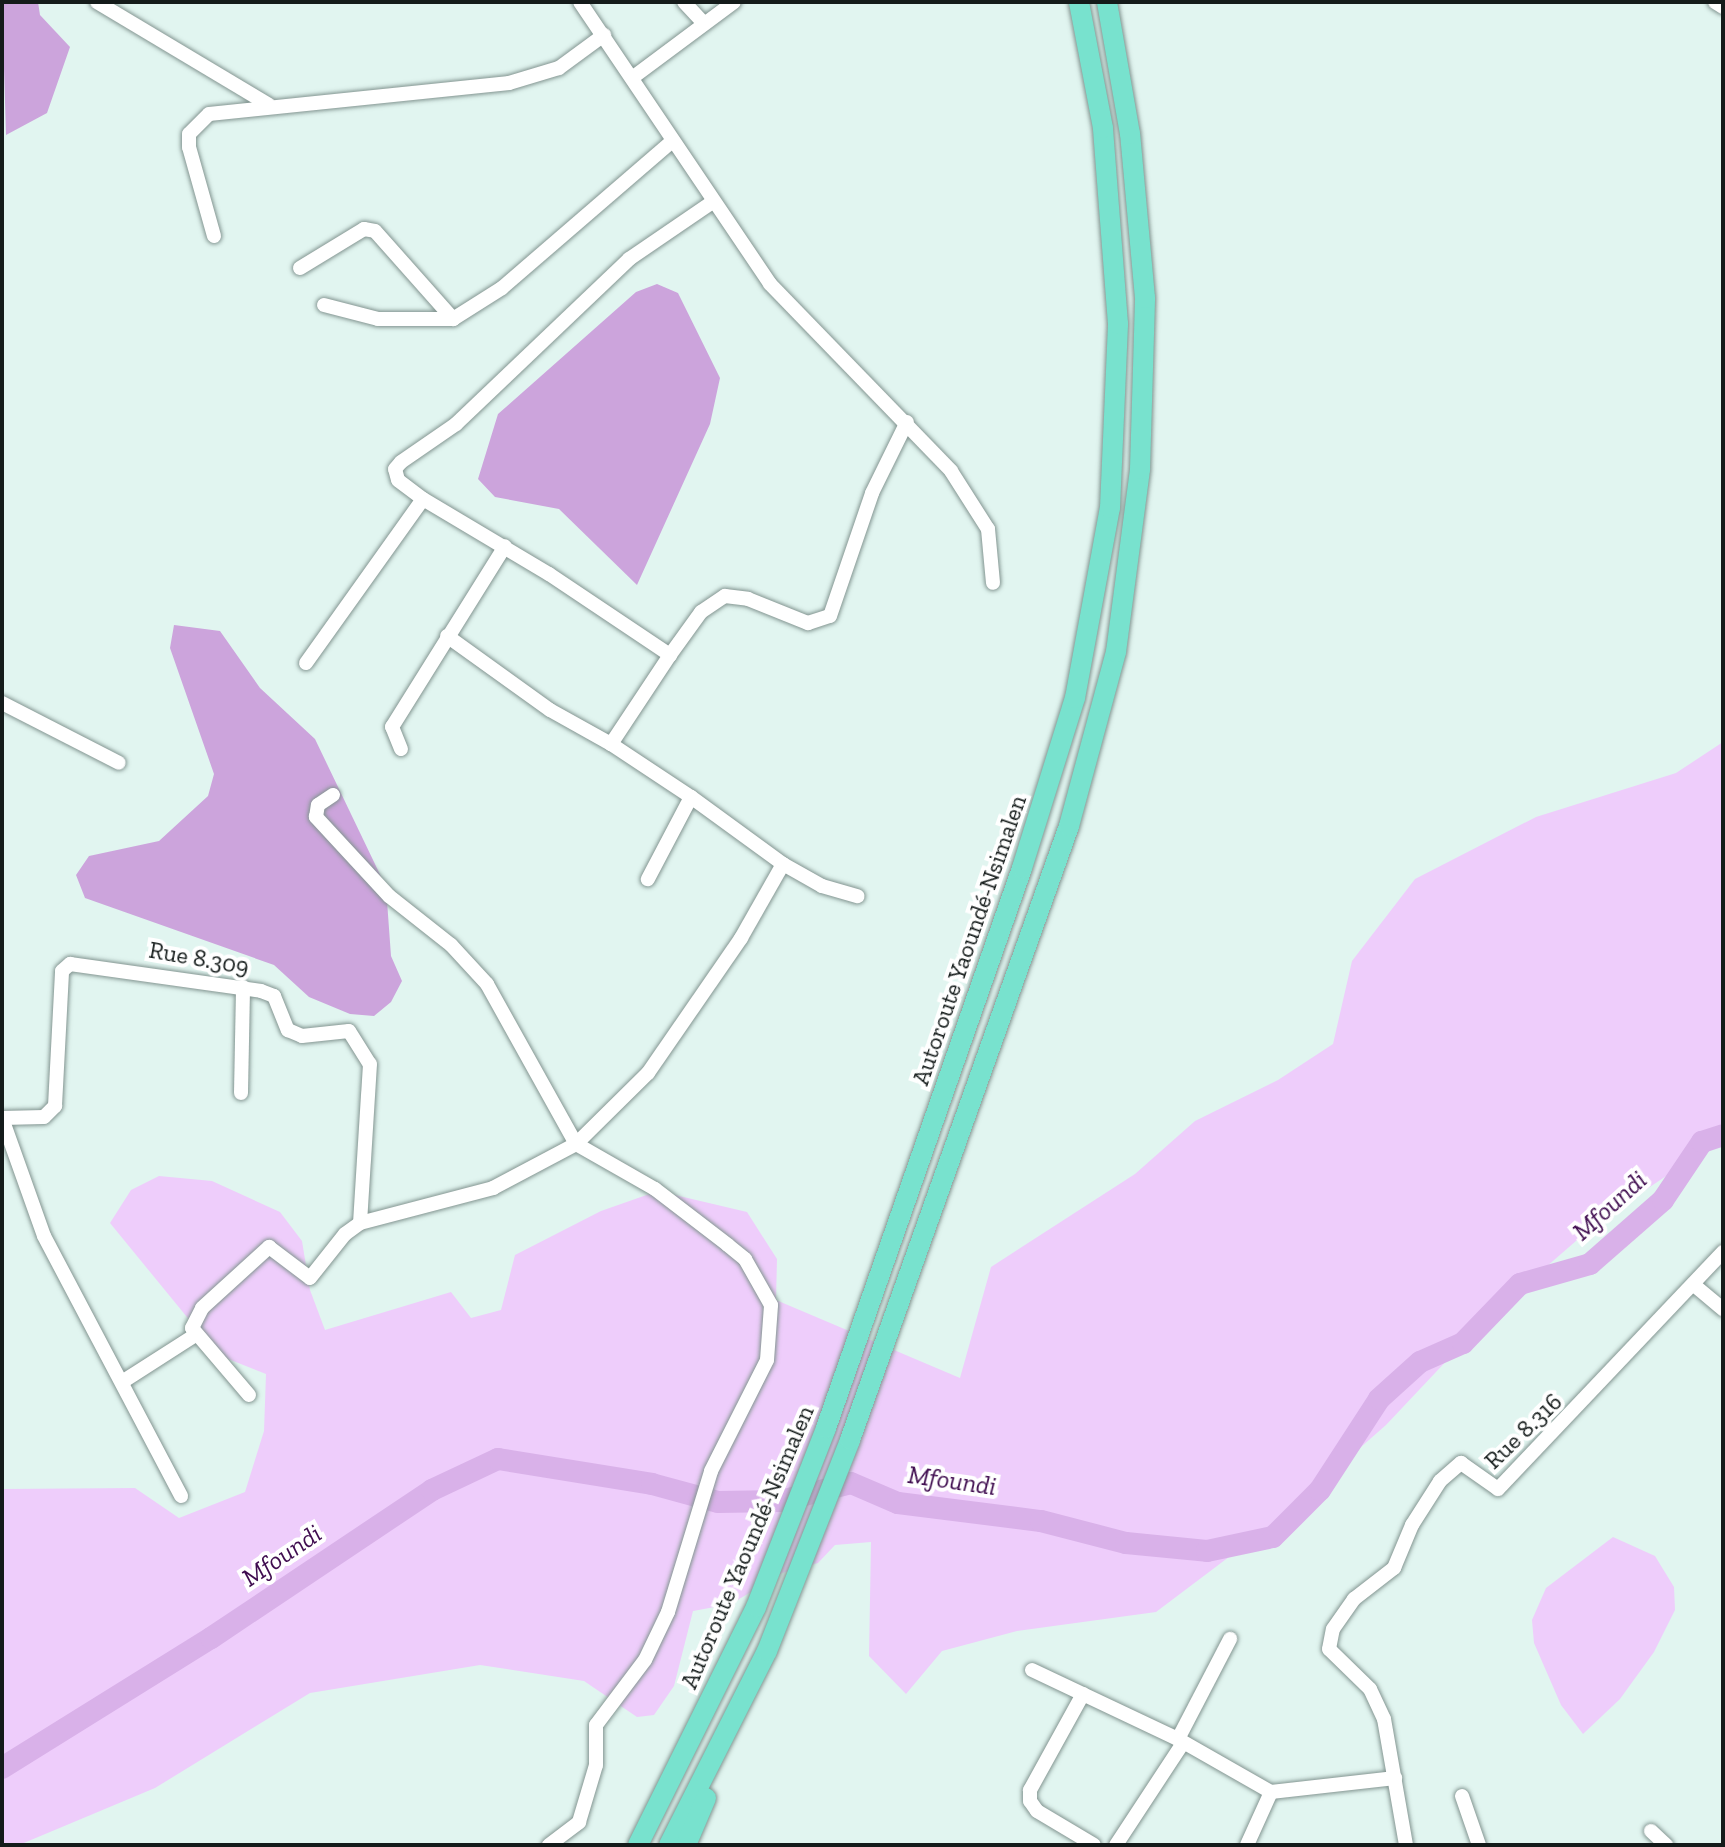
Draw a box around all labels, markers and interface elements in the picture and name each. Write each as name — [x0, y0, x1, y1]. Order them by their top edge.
street label: Autoroute Yaoundé-Nsimalen — [906, 791, 1032, 1089]
street label: Rue 8.309 — [147, 935, 251, 981]
water label: Mfoundi — [1566, 1165, 1654, 1247]
street label: Rue 8.316 — [1478, 1387, 1568, 1475]
street label: Autoroute Yaoundé-Nsimalen — [674, 1401, 820, 1693]
water label: Mfoundi — [906, 1459, 998, 1503]
water label: Mfoundi — [236, 1518, 328, 1594]

